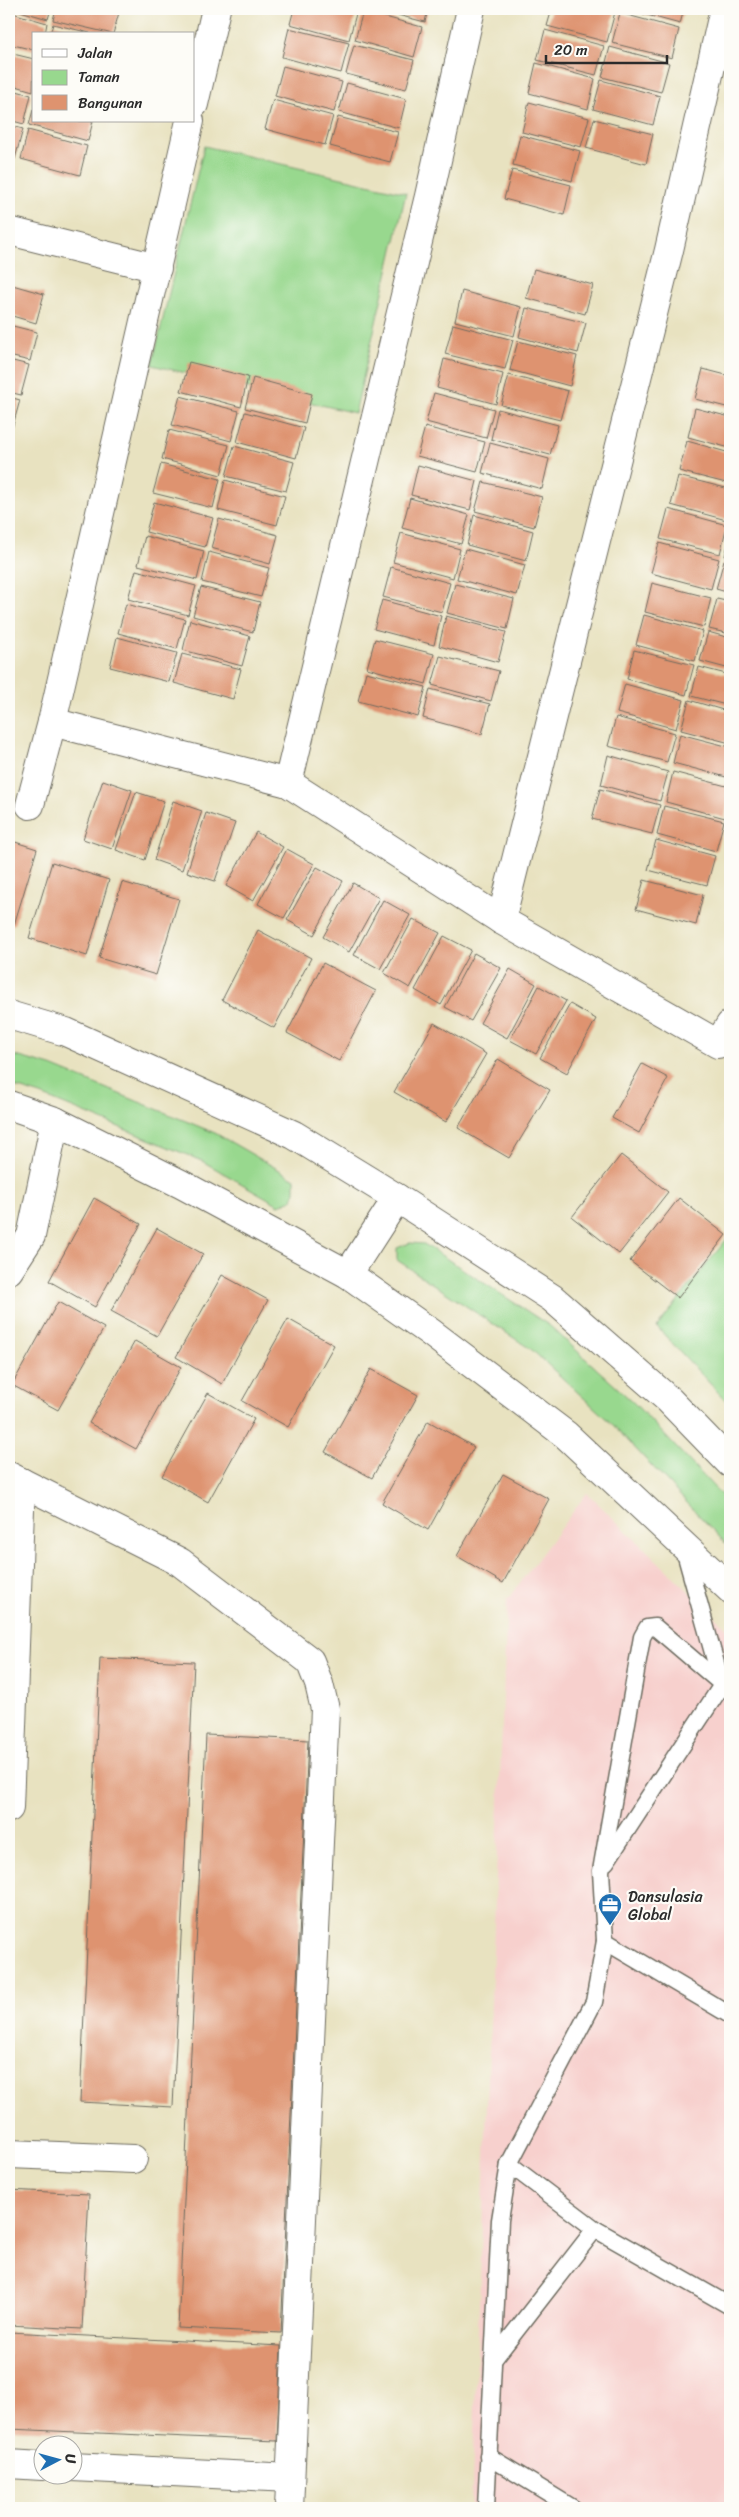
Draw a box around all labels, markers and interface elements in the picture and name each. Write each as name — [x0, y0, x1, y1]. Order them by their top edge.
legend — [32, 32, 195, 122]
scale bar — [546, 32, 668, 64]
text: 20 m — [554, 37, 588, 63]
text: Jalan — [77, 40, 112, 66]
text: Taman — [78, 64, 120, 90]
text: Bangunan — [78, 90, 142, 116]
place label: Dansulasia Global — [628, 1882, 704, 1929]
office icon: Dansulasia Global — [597, 1892, 623, 1926]
north arrow — [32, 2434, 82, 2484]
text: U — [58, 2453, 83, 2465]

